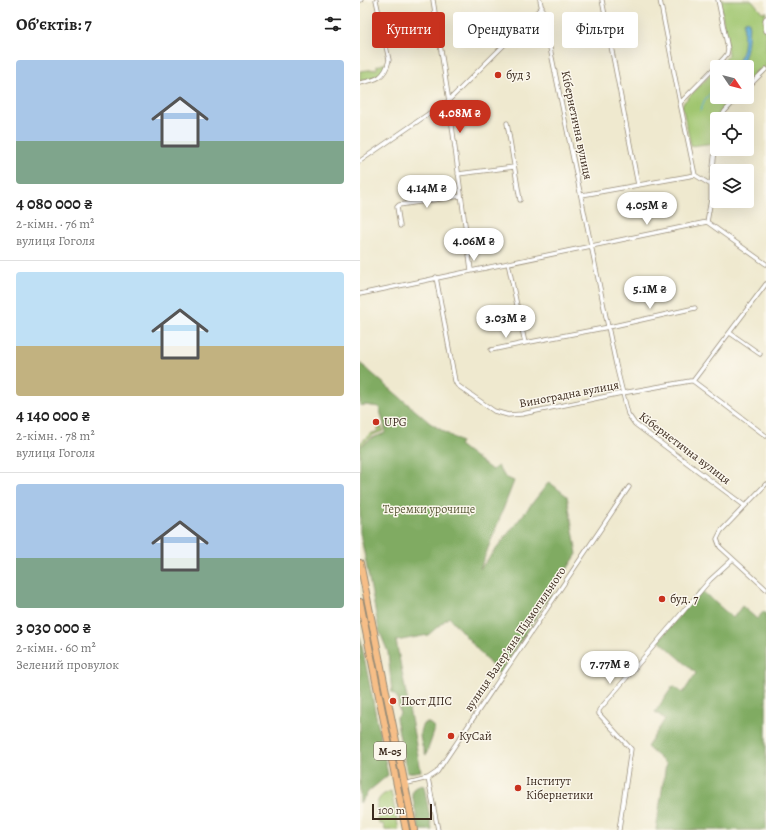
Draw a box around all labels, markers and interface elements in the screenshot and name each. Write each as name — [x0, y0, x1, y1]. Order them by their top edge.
chip: Купити — [372, 12, 445, 48]
chip: Орендувати — [453, 12, 554, 48]
chip: Фільтри — [562, 12, 638, 48]
text: Об’єктів: 7 — [16, 13, 92, 36]
icon: filters — [322, 13, 344, 35]
north arrow — [710, 60, 754, 104]
map controls — [710, 60, 754, 208]
place label: буд 3 — [506, 67, 531, 83]
street label: Кібернетична вулиця — [558, 69, 596, 181]
marker: буд 3 — [493, 70, 503, 80]
icon: home — [144, 86, 216, 158]
pin: 4.08M ₴ — [423, 100, 497, 134]
text: 4.08M ₴ — [439, 104, 481, 121]
button: locate — [710, 112, 754, 156]
button: layers — [710, 164, 754, 208]
pin: 4.14M ₴ — [390, 175, 464, 209]
text: 4.14M ₴ — [407, 179, 447, 196]
text: 4 080 000 ₴ — [16, 192, 93, 215]
pin: 4.05M ₴ — [610, 192, 684, 226]
text: 4.05M ₴ — [626, 196, 668, 213]
text: 2-кімн. · 76 m² — [16, 215, 94, 232]
pin: 4.06M ₴ — [437, 228, 511, 262]
text: вулиця Гоголя — [16, 232, 95, 249]
text: 4.06M ₴ — [453, 232, 495, 249]
pin: 5.1M ₴ — [617, 276, 683, 310]
text: 5.1M ₴ — [633, 280, 667, 297]
icon: home — [144, 298, 216, 370]
pin: 3.03M ₴ — [469, 305, 543, 339]
text: 3.03M ₴ — [485, 309, 527, 326]
street label: Виноградна вулиця — [518, 376, 620, 412]
text: 4 140 000 ₴ — [16, 404, 90, 427]
street label: Кібернетична вулиця — [636, 408, 734, 488]
place label: UPG — [384, 414, 407, 430]
marker: UPG — [371, 417, 381, 427]
text: 2-кімн. · 78 m² — [16, 427, 95, 444]
text: вулиця Гоголя — [16, 444, 95, 461]
park label: Теремки урочище — [383, 501, 475, 517]
icon: home — [144, 510, 216, 582]
street label: вулиця Валерʼяна Підмогильного — [460, 563, 570, 715]
place label: буд. 7 — [670, 591, 699, 607]
marker: буд. 7 — [657, 594, 667, 604]
text: 3 030 000 ₴ — [16, 616, 91, 639]
text: 2-кімн. · 60 m² — [16, 639, 96, 656]
pin: 7.77M ₴ — [573, 651, 647, 685]
text: 7.77M ₴ — [590, 655, 630, 672]
text: Зелений провулок — [16, 656, 119, 673]
place label: Пост ДПС — [401, 693, 452, 709]
marker: Пост ДПС — [388, 696, 398, 706]
place label: КуСай — [459, 728, 492, 744]
marker: КуСай — [446, 731, 456, 741]
road number: М-05 — [374, 742, 406, 760]
place label: Інститут Кібернетики — [526, 773, 593, 803]
marker: Інститут Кібернетики — [513, 783, 523, 793]
scale bar — [372, 802, 432, 821]
text: 100 m — [378, 803, 405, 818]

